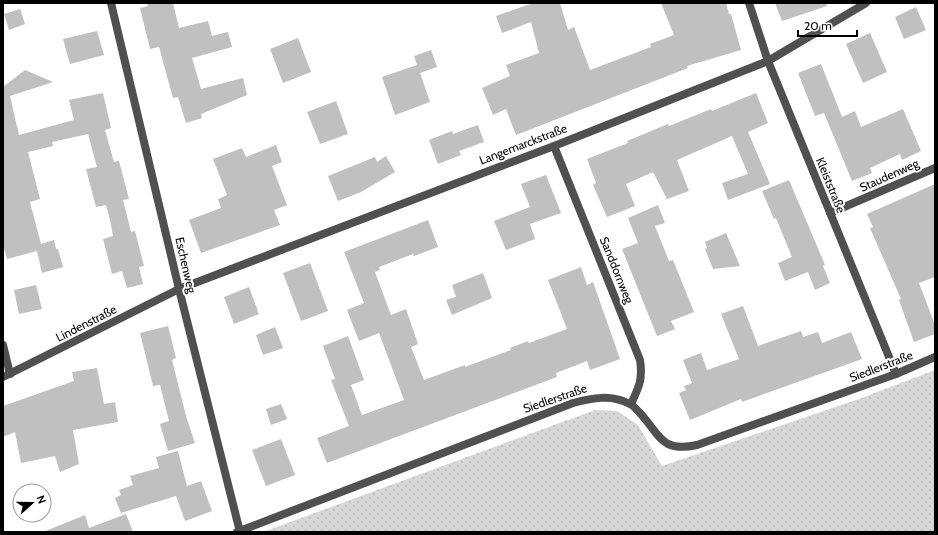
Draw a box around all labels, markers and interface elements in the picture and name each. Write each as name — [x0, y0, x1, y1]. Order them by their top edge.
scale bar — [798, 12, 857, 38]
text: 20 m — [804, 18, 832, 33]
street label: Langemarckstraße — [477, 120, 569, 168]
street label: Kleiststraße — [813, 155, 849, 215]
street label: Staudenweg — [857, 155, 922, 195]
street label: Sanddornweg — [597, 234, 638, 306]
street label: Eschenweg — [172, 236, 200, 295]
street label: Lindenstraße — [53, 301, 119, 345]
street label: Siedlerstraße — [847, 347, 915, 385]
street label: Siedlerstraße — [521, 380, 589, 416]
north arrow — [12, 483, 52, 523]
text: N — [33, 493, 49, 506]

